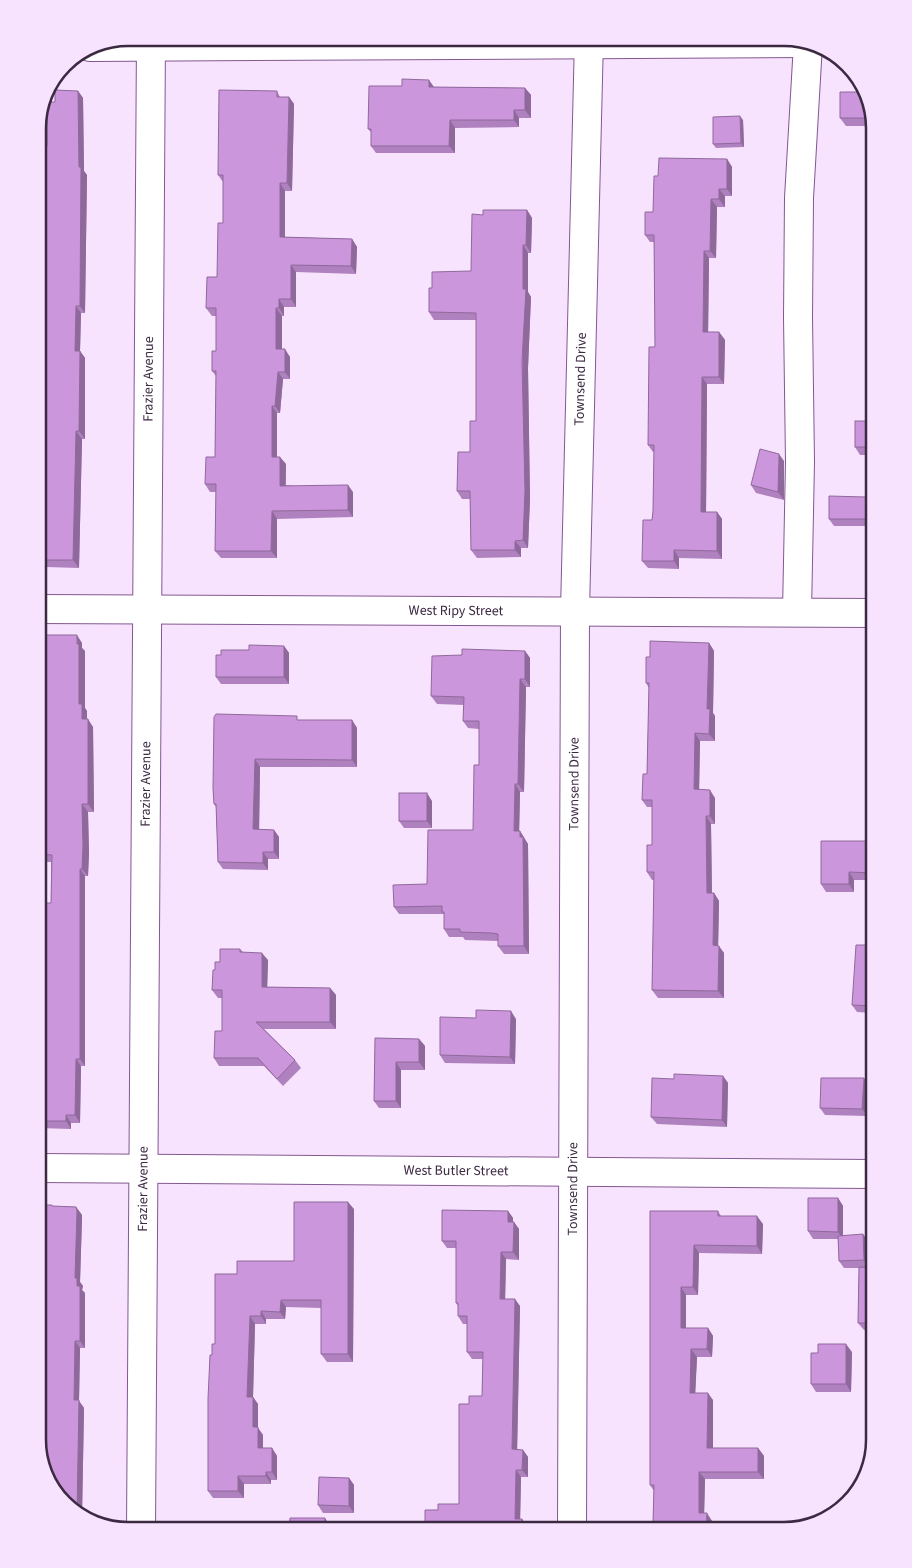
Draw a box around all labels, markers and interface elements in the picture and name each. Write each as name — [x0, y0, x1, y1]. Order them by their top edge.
street label: Townsend Drive — [570, 332, 592, 426]
street label: Frazier Avenue — [138, 336, 159, 422]
street label: West Ripy Street — [409, 601, 504, 621]
street label: Townsend Drive — [564, 737, 585, 831]
street label: Frazier Avenue — [136, 741, 156, 827]
street label: Townsend Drive — [563, 1142, 583, 1236]
street label: Frazier Avenue — [133, 1146, 154, 1232]
street label: West Butler Street — [403, 1161, 509, 1181]

